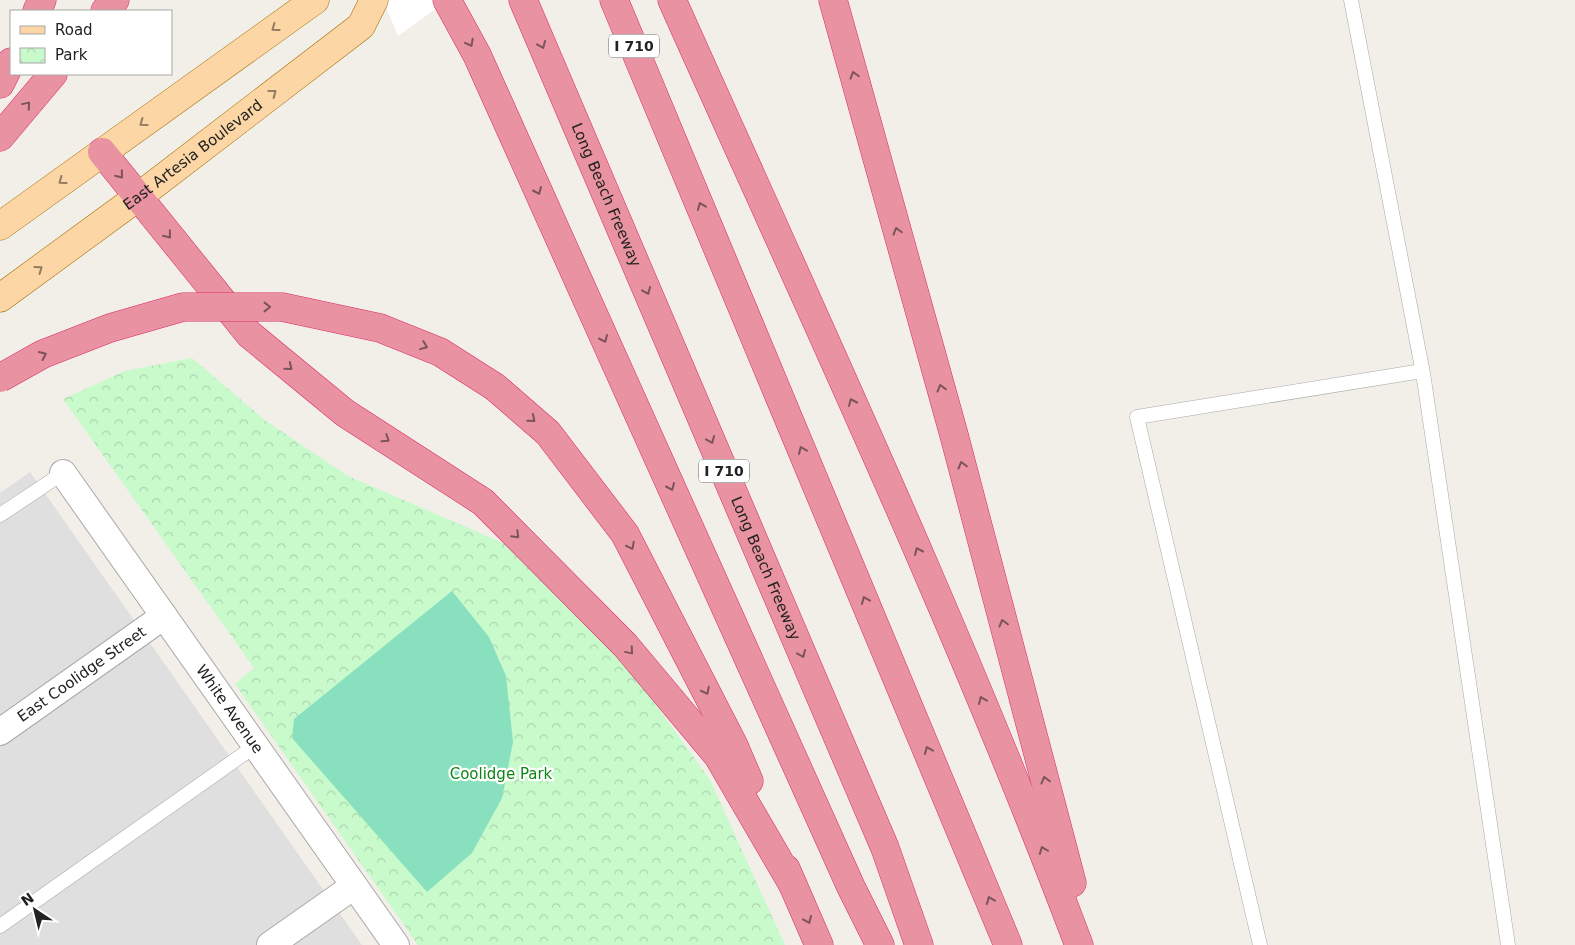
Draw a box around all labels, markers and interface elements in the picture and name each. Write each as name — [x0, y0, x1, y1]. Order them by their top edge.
legend — [10, 10, 172, 75]
text: Road — [55, 21, 93, 39]
one-way arrow — [272, 22, 281, 31]
road number: I 710 — [609, 34, 659, 58]
one-way arrow — [464, 38, 474, 47]
one-way arrow — [536, 40, 547, 49]
text: Park — [55, 46, 88, 64]
one-way arrow — [849, 71, 859, 79]
one-way arrow — [268, 89, 277, 98]
street label: East Artesia Boulevard — [119, 96, 266, 214]
one-way arrow — [21, 102, 30, 111]
one-way arrow — [139, 117, 149, 126]
street label: Long Beach Freeway — [568, 120, 645, 270]
one-way arrow — [114, 169, 122, 178]
one-way arrow — [58, 175, 68, 184]
one-way arrow — [531, 186, 542, 195]
one-way arrow — [696, 202, 707, 211]
one-way arrow — [892, 227, 903, 236]
one-way arrow — [163, 229, 171, 238]
one-way arrow — [33, 267, 42, 275]
one-way arrow — [641, 286, 652, 295]
one-way arrow — [264, 302, 272, 312]
one-way arrow — [598, 334, 609, 343]
one-way arrow — [419, 340, 428, 350]
one-way arrow — [38, 350, 47, 361]
one-way arrow — [283, 362, 292, 370]
one-way arrow — [936, 384, 946, 392]
one-way arrow — [847, 398, 858, 407]
one-way arrow — [526, 413, 535, 421]
one-way arrow — [380, 433, 390, 442]
one-way arrow — [705, 435, 715, 444]
one-way arrow — [798, 446, 809, 455]
road number: I 710 — [699, 460, 749, 482]
one-way arrow — [957, 462, 967, 470]
one-way arrow — [665, 482, 676, 491]
street label: Long Beach Freeway — [727, 494, 804, 643]
one-way arrow — [510, 530, 519, 539]
one-way arrow — [625, 541, 635, 550]
one-way arrow — [913, 547, 924, 556]
one-way arrow — [861, 596, 871, 605]
one-way arrow — [998, 618, 1009, 627]
street label: East Coolidge Street — [14, 623, 149, 726]
one-way arrow — [625, 645, 633, 654]
one-way arrow — [796, 649, 807, 658]
street label: White Avenue — [192, 661, 267, 757]
one-way arrow — [700, 686, 710, 695]
one-way arrow — [977, 696, 988, 705]
one-way arrow — [923, 746, 934, 755]
park label: Coolidge Park — [450, 765, 553, 783]
one-way arrow — [1040, 775, 1051, 784]
one-way arrow — [1039, 846, 1049, 855]
north arrow — [10, 885, 60, 935]
text: N — [18, 889, 37, 909]
one-way arrow — [985, 896, 996, 905]
one-way arrow — [801, 915, 812, 924]

